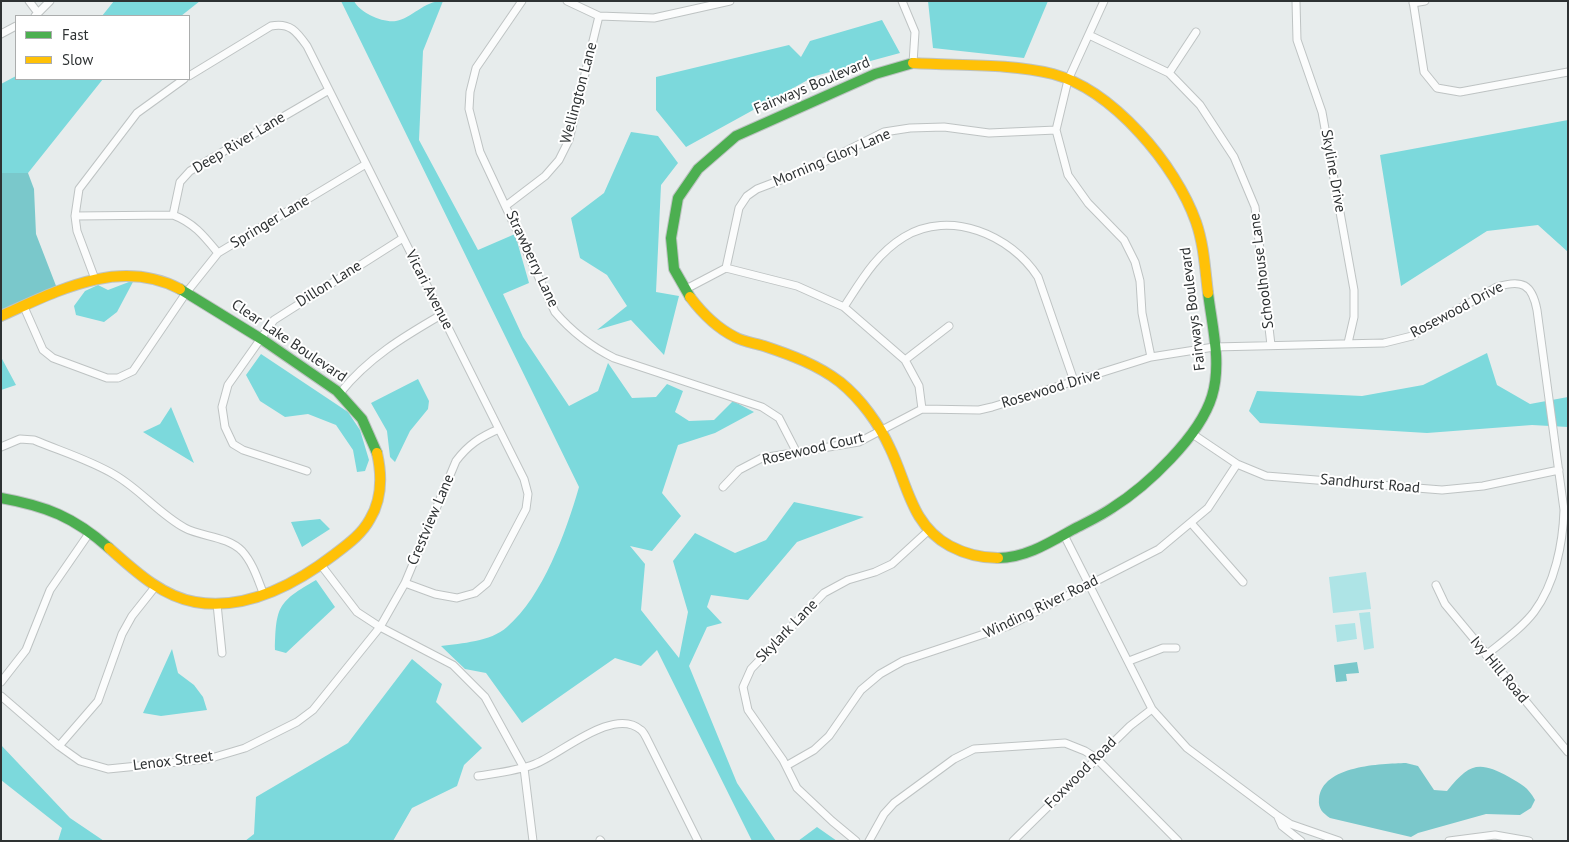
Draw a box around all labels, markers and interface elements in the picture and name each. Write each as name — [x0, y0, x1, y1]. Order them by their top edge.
legend — [15, 15, 190, 80]
text: Fast — [62, 25, 89, 44]
street label: Wellington Lane — [557, 40, 601, 146]
text: Slow — [62, 50, 93, 69]
street label: Fairways Boulevard — [751, 53, 873, 119]
street label: Deep River Lane — [190, 108, 288, 178]
street label: Morning Glory Lane — [771, 125, 893, 191]
street label: Skyline Drive — [1317, 128, 1349, 214]
street label: Springer Lane — [227, 191, 313, 253]
street label: Strawberry Lane — [502, 208, 562, 310]
street label: Schoolhouse Lane — [1246, 212, 1278, 330]
street label: Fairways Boulevard — [1176, 246, 1210, 372]
street label: Vicari Avenue — [401, 247, 457, 333]
street label: Dillon Lane — [293, 257, 365, 311]
street label: Rosewood Drive — [1407, 278, 1507, 342]
street label: Clear Lake Boulevard — [228, 296, 350, 386]
street label: Rosewood Drive — [999, 365, 1103, 413]
street label: Rosewood Court — [760, 429, 866, 469]
street label: Sandhurst Road — [1319, 471, 1421, 497]
street label: Crestview Lane — [404, 472, 458, 568]
street label: Winding River Road — [981, 571, 1101, 643]
street label: Skylark Lane — [752, 596, 822, 666]
street label: Ivy Hill Road — [1466, 633, 1532, 707]
street label: Foxwood Road — [1041, 733, 1121, 813]
street label: Lenox Street — [132, 747, 214, 775]

